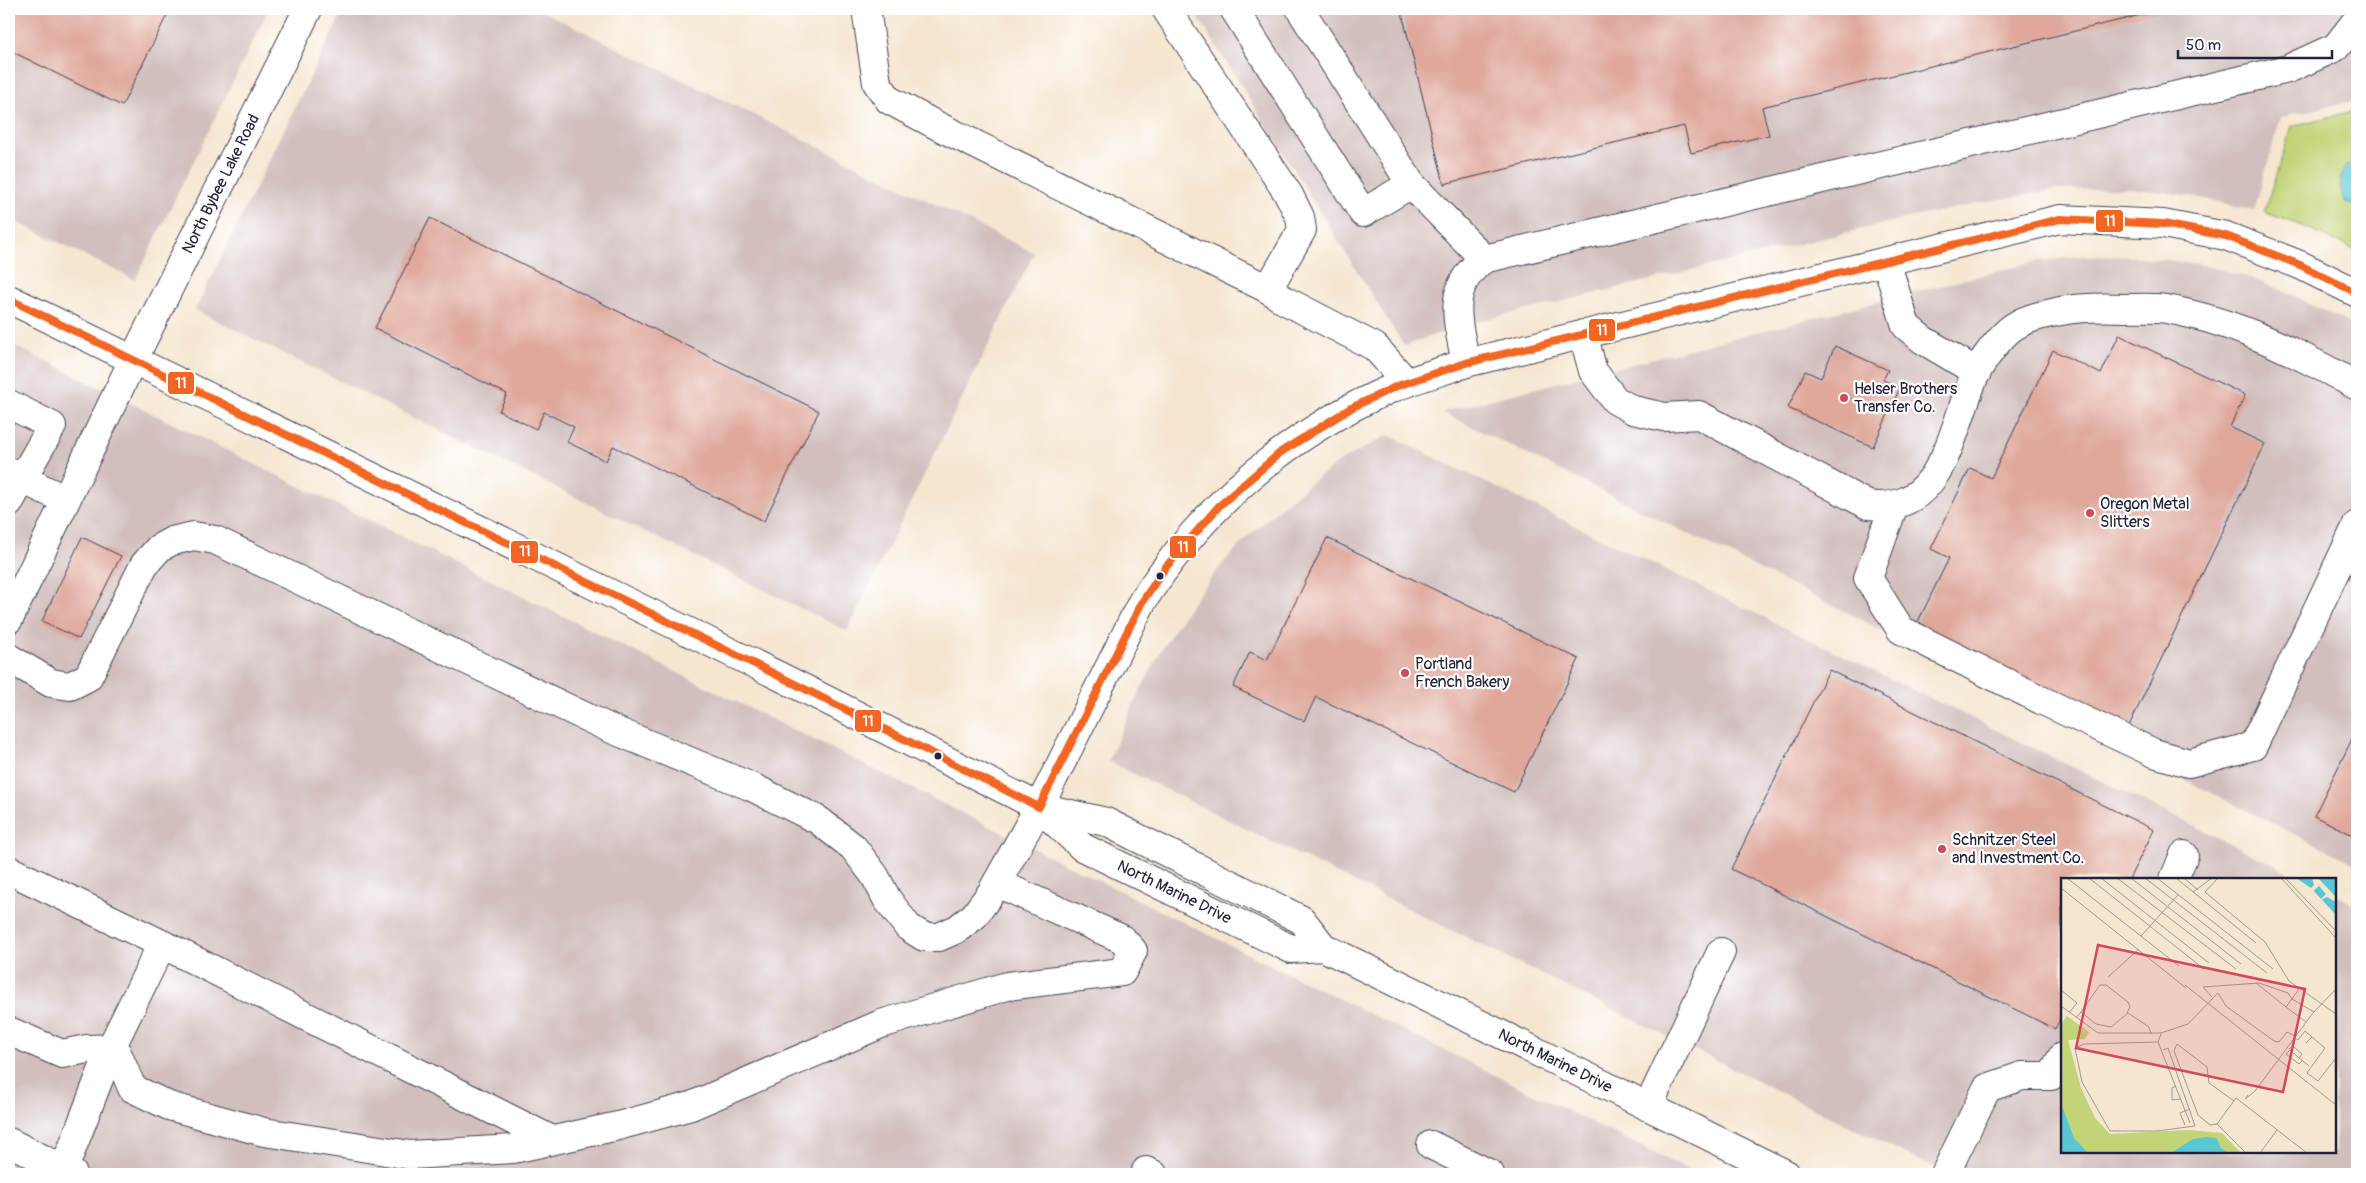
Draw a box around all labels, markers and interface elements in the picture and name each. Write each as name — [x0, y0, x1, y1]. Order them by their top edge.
scale bar — [2178, 28, 2332, 60]
text: 50 m — [2186, 36, 2221, 55]
street label: North Bybee Lake Road — [178, 111, 264, 257]
line badge: 11 — [2095, 209, 2124, 233]
text: 11 — [2105, 213, 2115, 230]
line badge: 11 — [1588, 318, 1616, 342]
text: 11 — [1597, 322, 1607, 339]
line badge: 11 — [167, 371, 195, 395]
text: 11 — [176, 375, 186, 392]
place label: Helser Brothers Transfer Co. — [1854, 379, 1957, 417]
marker: Helser Brothers Transfer Co. — [1838, 392, 1850, 404]
place label: Oregon Metal Slitters — [2100, 494, 2190, 532]
marker: Oregon Metal Slitters — [2084, 507, 2096, 519]
line badge: 11 — [1169, 535, 1197, 559]
text: 11 — [1178, 539, 1188, 556]
line badge: 11 — [510, 540, 539, 564]
text: 11 — [520, 543, 530, 560]
unlabelled marker — [1155, 571, 1165, 581]
place label: Portland French Bakery — [1415, 654, 1510, 692]
marker: Portland French Bakery — [1399, 667, 1411, 679]
line badge: 11 — [854, 709, 882, 733]
text: 11 — [863, 713, 873, 730]
unlabelled marker — [933, 751, 943, 761]
place label: Schnitzer Steel and Investment Co. — [1952, 830, 2084, 868]
marker: Schnitzer Steel and Investment Co. — [1936, 843, 1948, 855]
street label: North Marine Drive — [1114, 856, 1235, 928]
inset map — [2061, 878, 2336, 1153]
street label: North Marine Drive — [1495, 1024, 1616, 1097]

